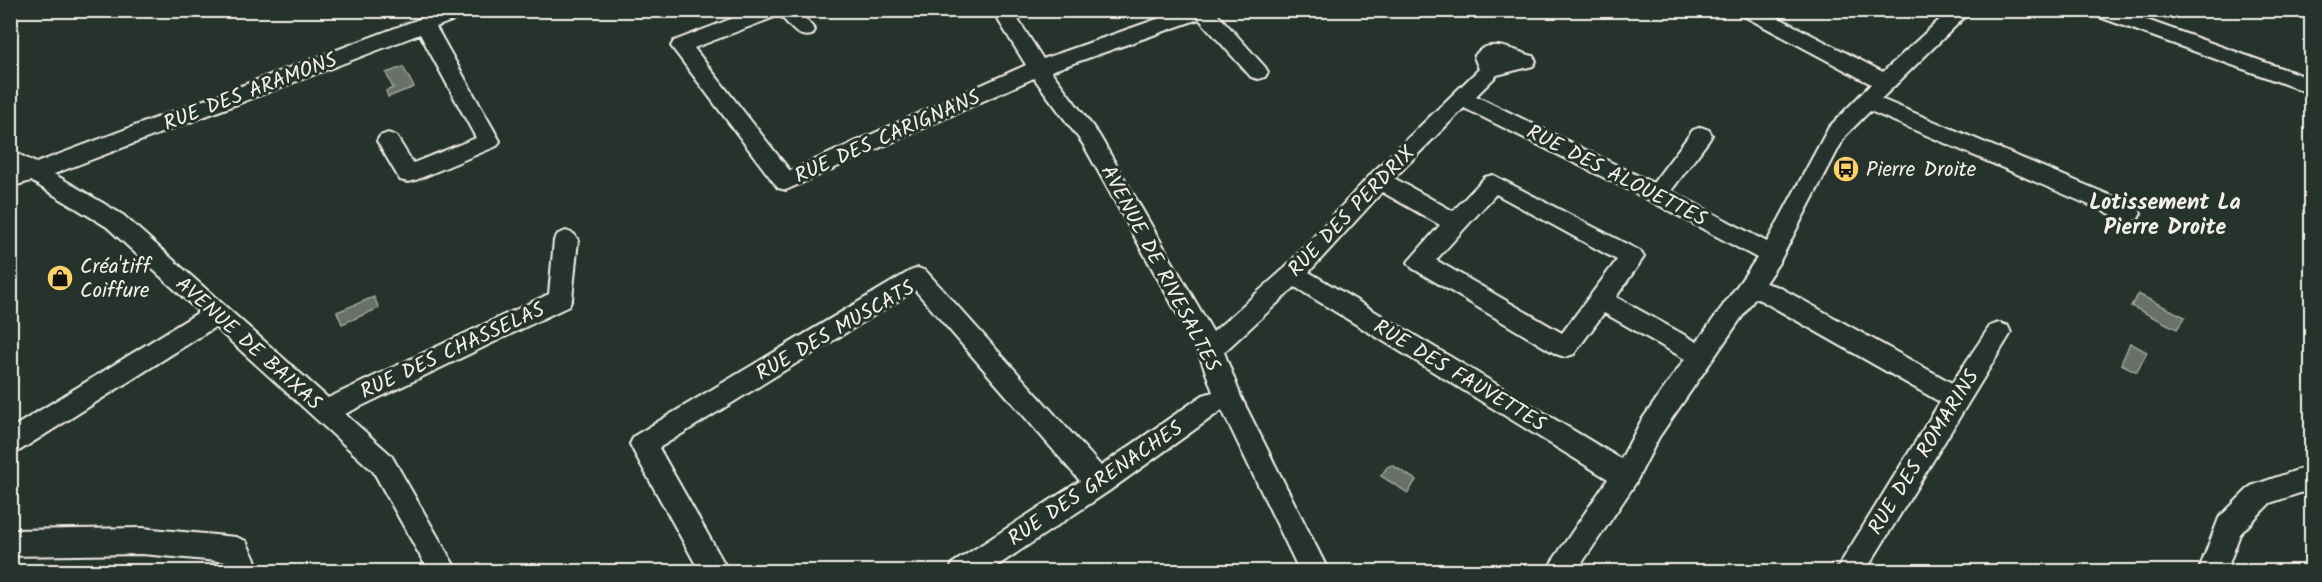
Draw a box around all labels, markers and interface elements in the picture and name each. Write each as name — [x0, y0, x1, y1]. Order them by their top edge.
street label: RUE DES ARAMONS — [159, 44, 342, 141]
street label: RUE DES CARIGNANS — [789, 82, 986, 193]
street label: RUE DES ALOUETTES — [1520, 117, 1712, 236]
street label: RUE DES PERDRIX — [1280, 138, 1424, 285]
bus stop icon: Pierre Droite — [1831, 154, 1861, 184]
place label: Pierre Droite — [1866, 154, 1977, 187]
street label: AVENUE DE RIVESALTES — [1091, 159, 1228, 378]
district label: Lotissement La Pierre Droite — [2089, 186, 2241, 246]
place label: Créa'tiff Coiffure — [80, 251, 153, 308]
shop icon: Créa'tiff Coiffure — [45, 263, 75, 293]
street label: AVENUE DE BAIXAS — [167, 269, 329, 419]
street label: RUE DES MUSCATS — [750, 272, 921, 390]
street label: RUE DES CHASSELAS — [355, 294, 550, 409]
street label: RUE DES FAUVETTES — [1366, 312, 1552, 441]
street label: RUE DES ROMARINS — [1860, 364, 1988, 542]
street label: RUE DES GRENACHES — [1001, 413, 1190, 555]

